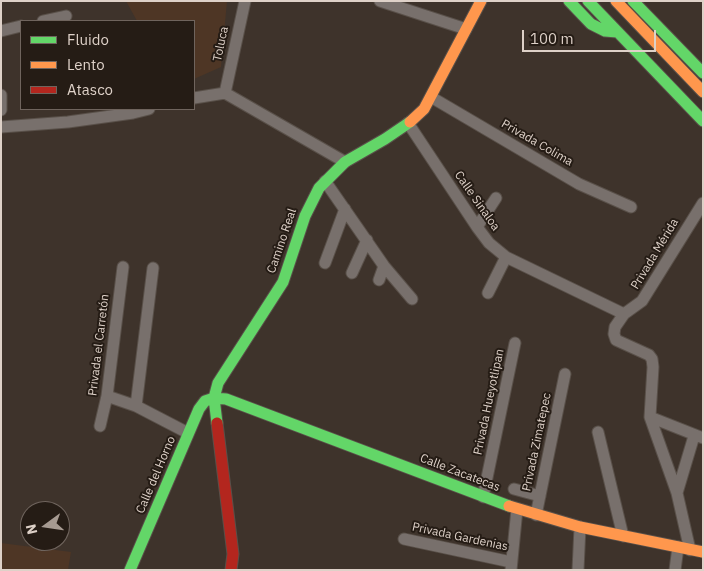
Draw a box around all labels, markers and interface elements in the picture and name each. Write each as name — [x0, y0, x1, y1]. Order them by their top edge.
legend — [20, 20, 195, 110]
scale bar — [524, 20, 658, 52]
street label: Toluca — [210, 25, 232, 63]
text: 100 m — [530, 29, 574, 48]
text: Fluido — [67, 30, 109, 49]
text: Lento — [67, 55, 105, 74]
text: Atasco — [67, 80, 113, 99]
street label: Privada Colima — [499, 117, 575, 169]
street label: Calle Sinaloa — [451, 168, 503, 234]
street label: Camino Real — [264, 207, 300, 275]
street label: Privada Mérida — [628, 216, 682, 292]
street label: Privada el Carretón — [86, 293, 112, 397]
street label: Privada Hueyotlipan — [471, 348, 507, 456]
street label: Privada Zimatepec — [520, 392, 554, 492]
street label: Calle del Horno — [133, 434, 179, 516]
street label: Calle Zacatecas — [418, 451, 502, 495]
north arrow — [20, 501, 70, 551]
street label: Privada Gardenias — [411, 520, 509, 554]
text: N — [21, 522, 41, 536]

